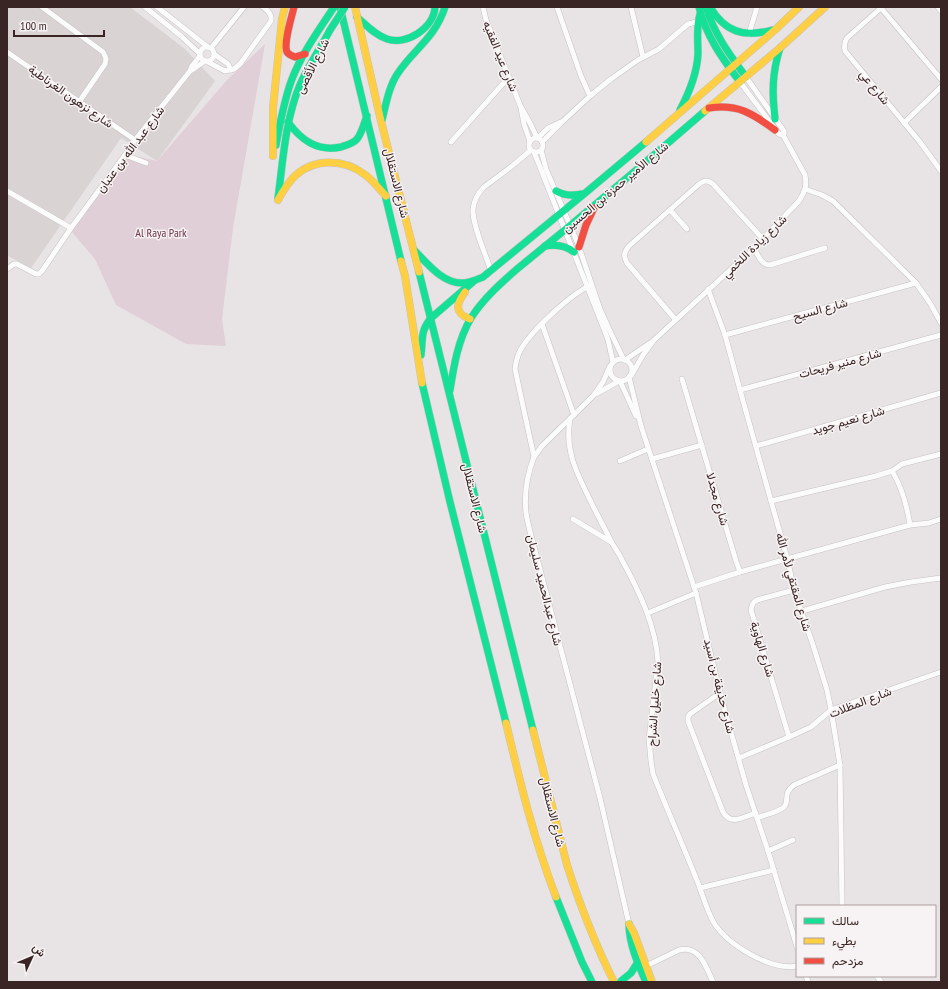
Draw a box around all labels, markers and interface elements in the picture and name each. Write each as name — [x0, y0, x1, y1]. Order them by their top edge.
scale bar — [14, 12, 104, 38]
text: 100 m — [20, 18, 47, 33]
street label: شارع عيد الفقيه — [478, 18, 522, 94]
street label: شارع الأقصى — [292, 36, 334, 97]
street label: شارع نزهون الغرناطية — [25, 61, 116, 132]
street label: شارع عي — [854, 66, 894, 109]
street label: شارع عبد الله بن عتبان — [93, 103, 169, 196]
street label: شارع الأمير حمزة بن الحسين — [559, 138, 672, 237]
street label: شارع الاستقلال — [379, 147, 413, 220]
street label: شارع زيادة اللخمي — [718, 211, 792, 283]
park label: Al Raya Park — [135, 225, 187, 240]
street label: شارع السيح — [791, 294, 850, 325]
street label: شارع منير فريحات — [797, 345, 883, 383]
street label: شارع نعيم جويد — [810, 402, 887, 439]
street label: شارع الاستقلال — [457, 462, 491, 535]
street label: شارع مجدلا — [701, 471, 733, 528]
street label: شارع المقتفي لأمر الله — [770, 531, 815, 634]
street label: شارع عبدالحميد سليمان — [522, 533, 566, 648]
street label: شارع الهاوية — [746, 619, 779, 679]
street label: شارع حذيفة بن أسيد — [699, 637, 739, 736]
street label: شارع خليل الشراح — [644, 661, 666, 747]
street label: شارع المظلات — [827, 683, 894, 723]
street label: شارع الاستقلال — [535, 776, 569, 849]
legend — [796, 905, 936, 977]
text: سالك — [832, 913, 859, 928]
text: بطيء — [832, 933, 856, 951]
north arrow — [12, 937, 52, 977]
text: ش — [30, 940, 49, 960]
text: مزدحم — [832, 953, 863, 969]

